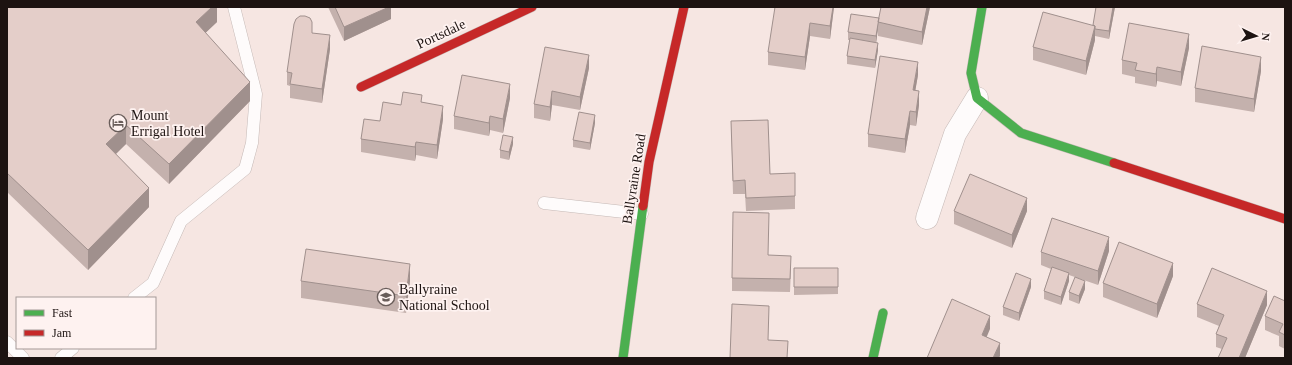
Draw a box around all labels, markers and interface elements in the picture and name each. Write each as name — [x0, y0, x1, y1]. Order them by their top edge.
street label: Portsdale — [414, 16, 468, 52]
north arrow — [1236, 16, 1276, 56]
text: N — [1260, 32, 1272, 41]
place label: Mount Errigal Hotel — [131, 108, 205, 139]
hotel icon: Mount Errigal Hotel — [108, 113, 128, 133]
street label: Ballyraine Road — [619, 133, 649, 225]
place label: Ballyraine National School — [399, 282, 490, 313]
school or university icon: Ballyraine National School — [376, 287, 396, 307]
legend — [16, 297, 156, 349]
text: Fast — [52, 306, 73, 320]
text: Jam — [52, 326, 72, 340]

